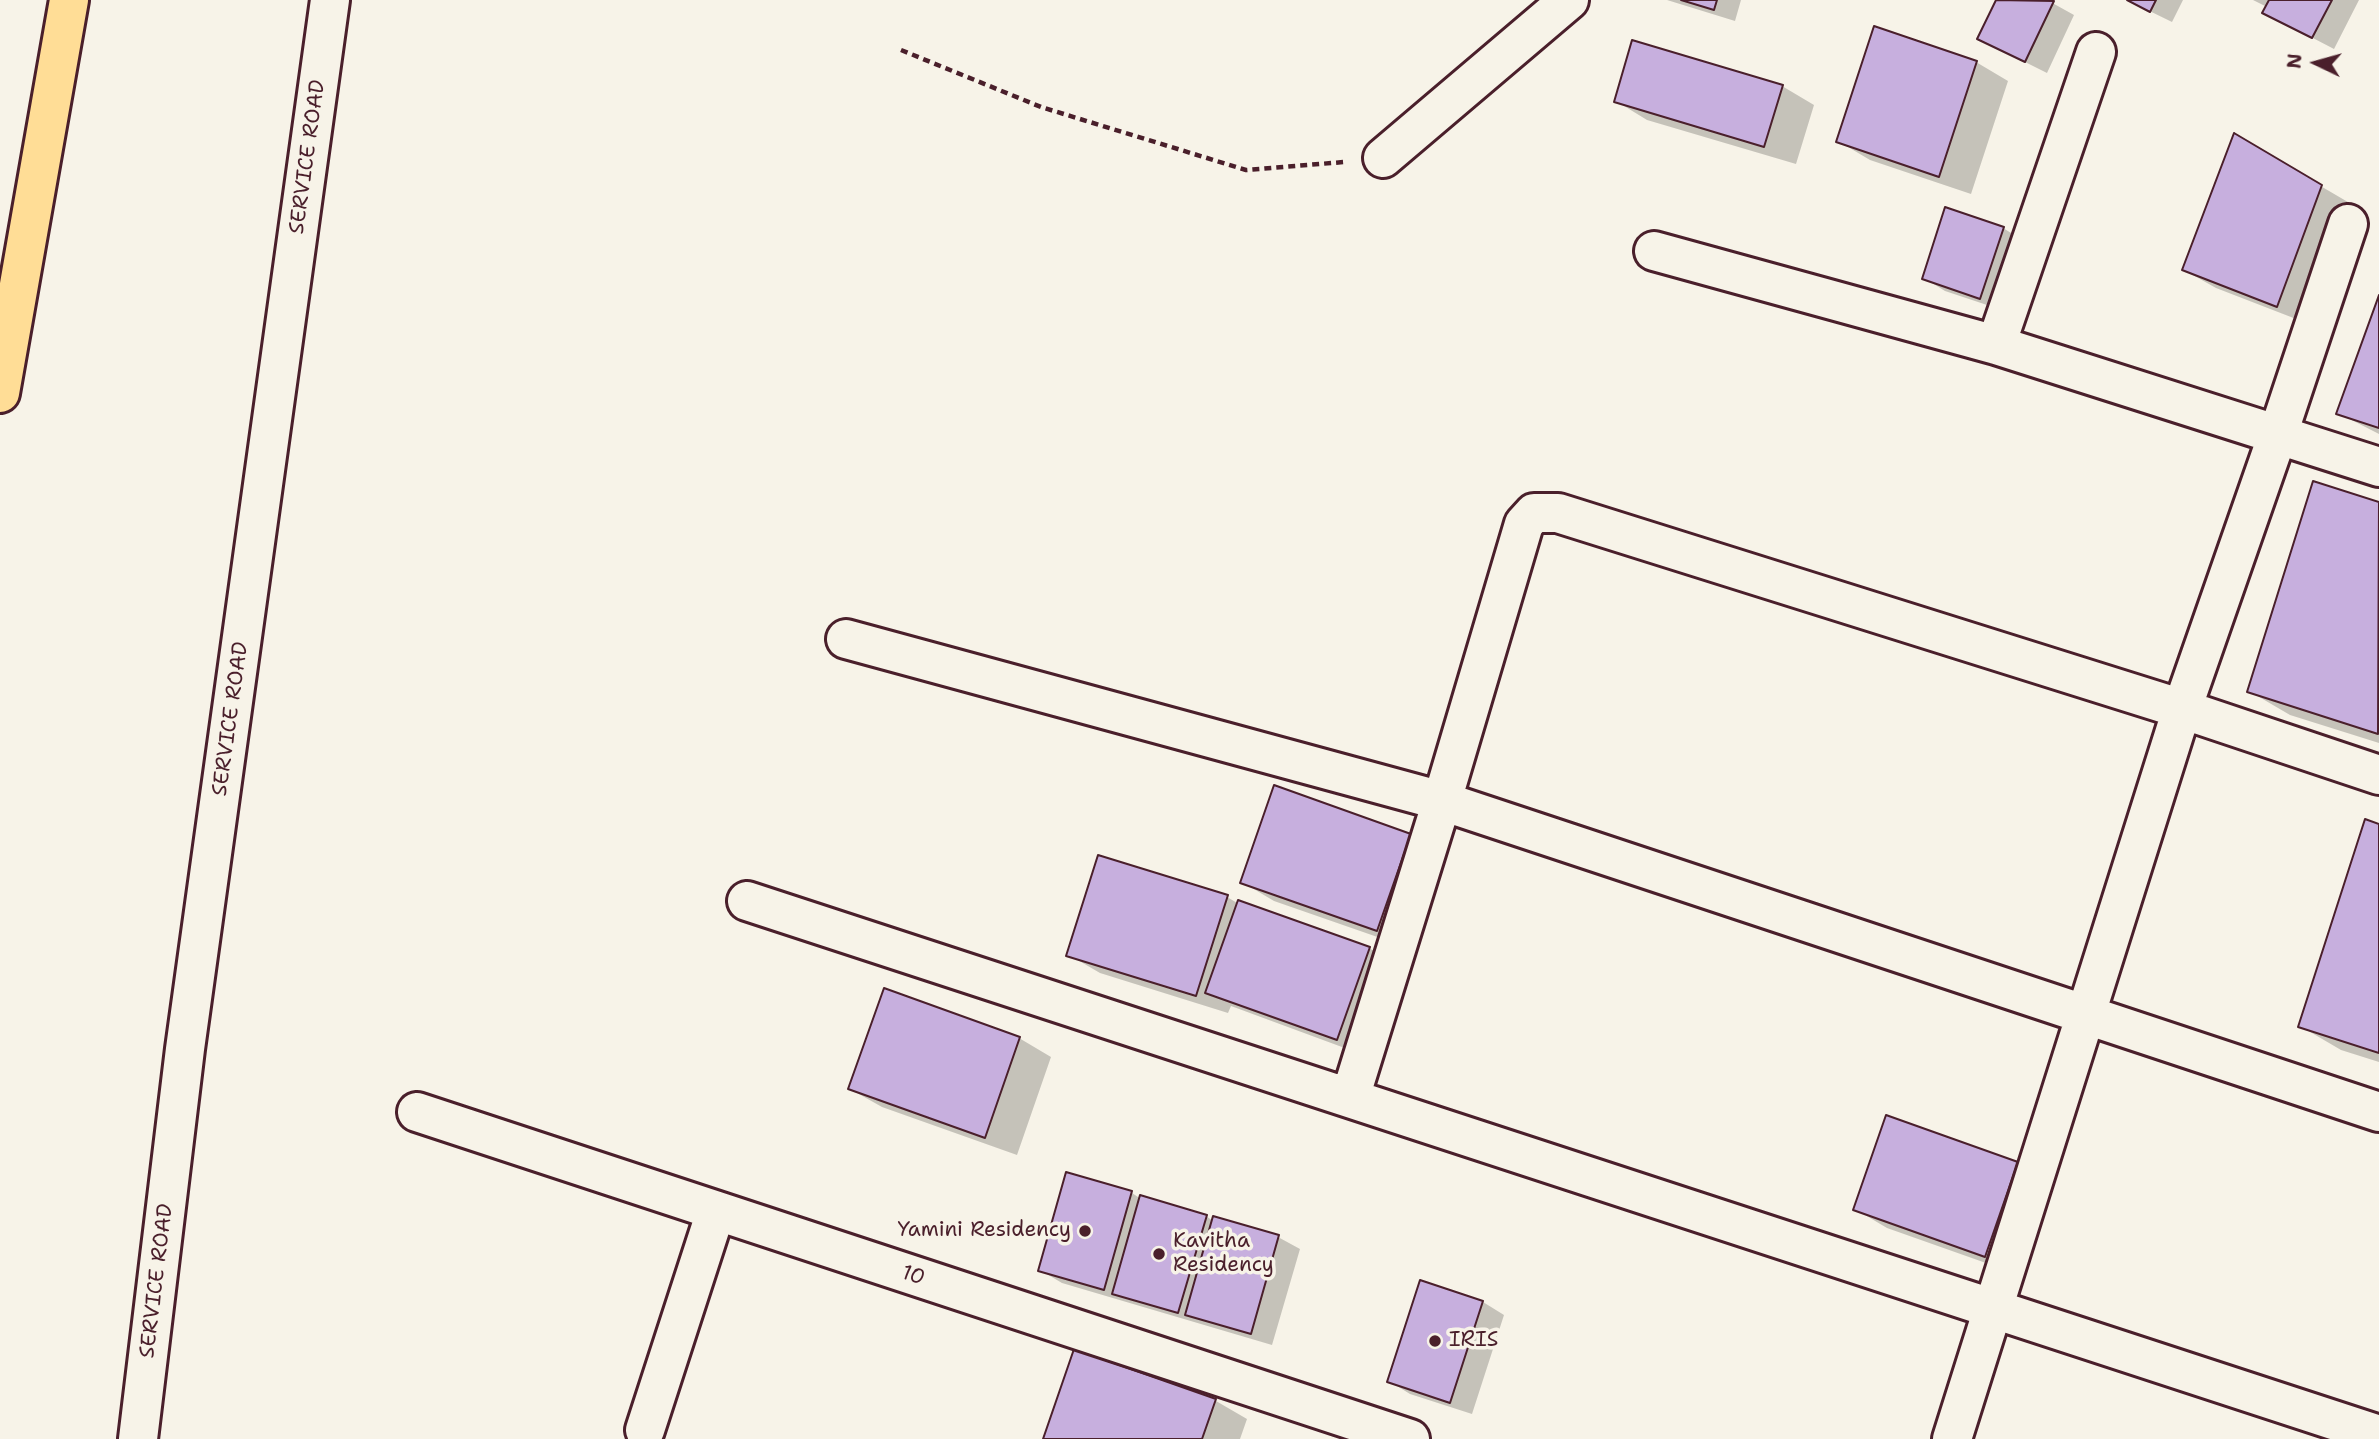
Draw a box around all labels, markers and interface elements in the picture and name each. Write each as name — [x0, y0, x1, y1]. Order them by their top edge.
north arrow — [2281, 28, 2351, 98]
text: N — [2281, 53, 2308, 70]
street label: SERVICE ROAD — [285, 78, 331, 236]
street label: SERVICE ROAD — [208, 640, 254, 798]
street label: SERVICE ROAD — [135, 1202, 179, 1360]
place label: Yamini Residency — [897, 1218, 1071, 1244]
marker: Yamini Residency — [1077, 1223, 1093, 1239]
place label: Kavitha Residency — [1173, 1229, 1274, 1279]
marker: Kavitha Residency — [1151, 1246, 1167, 1262]
street label: 10 — [898, 1260, 928, 1292]
place label: IRIS — [1449, 1328, 1498, 1354]
marker: IRIS — [1427, 1333, 1443, 1349]

